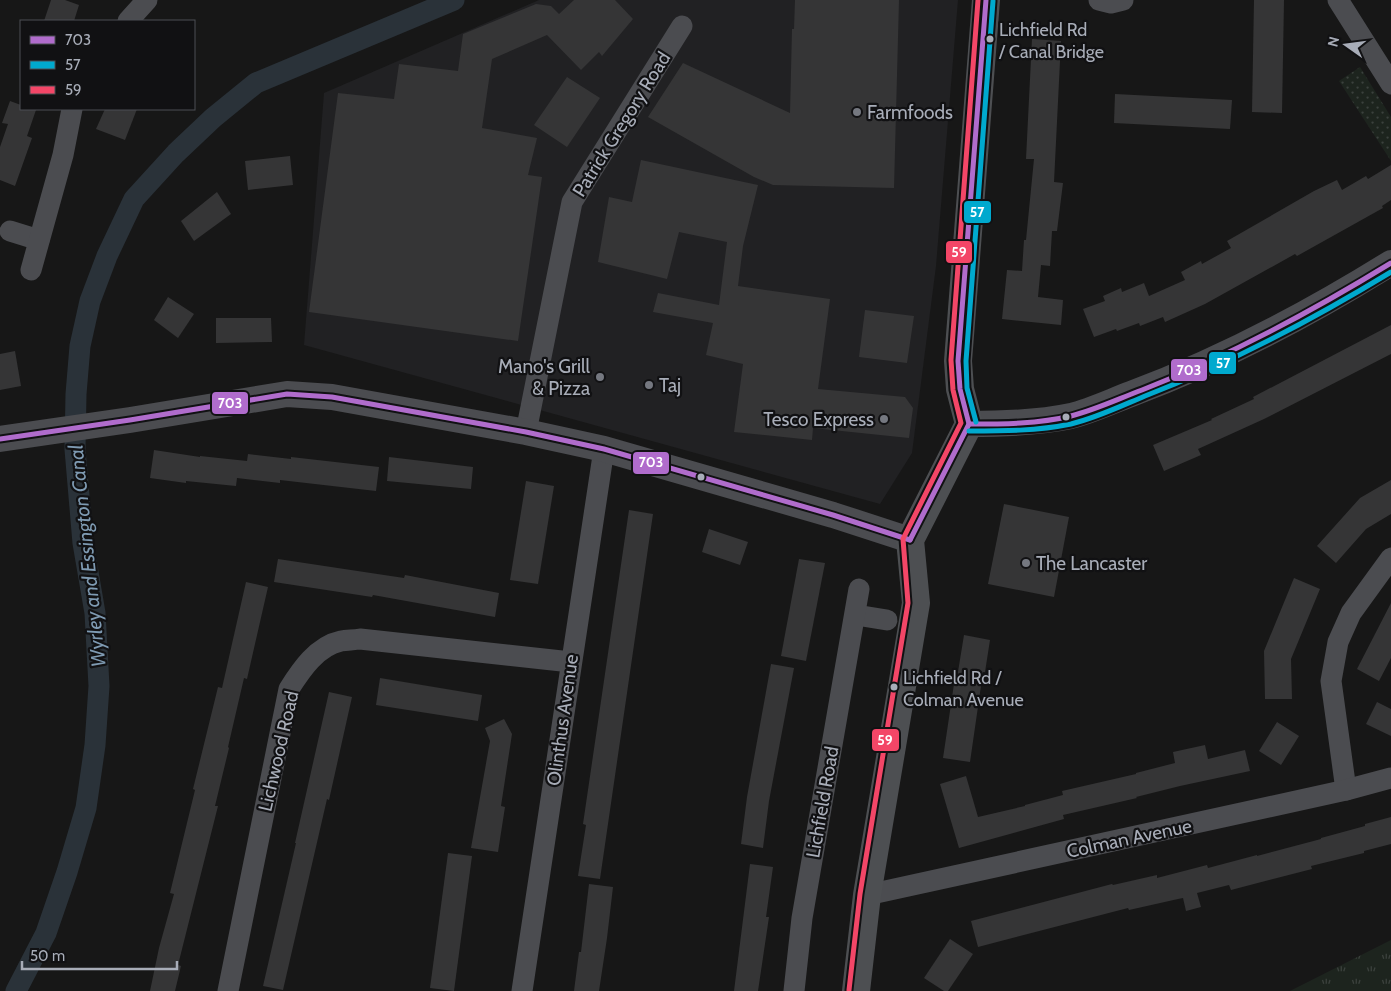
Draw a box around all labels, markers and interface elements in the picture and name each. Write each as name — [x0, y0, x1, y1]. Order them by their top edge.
place label: Lichfield Rd / Canal Bridge — [998, 19, 1104, 63]
legend — [20, 20, 195, 110]
north arrow — [1321, 20, 1371, 70]
text: 703 — [65, 31, 91, 49]
marker: Lichfield Rd / Canal Bridge — [985, 34, 995, 44]
text: N — [1323, 35, 1343, 49]
street label: Patrick Gregory Road — [568, 48, 675, 201]
text: 57 — [65, 56, 81, 74]
text: 59 — [65, 81, 82, 99]
place label: Farmfoods — [867, 101, 953, 124]
marker: Farmfoods — [851, 106, 863, 118]
line badge: 57 — [963, 200, 992, 224]
text: 57 — [970, 203, 985, 221]
line badge: 59 — [945, 240, 973, 264]
text: 59 — [951, 243, 967, 261]
line badge: 57 — [1208, 351, 1237, 375]
text: 57 — [1216, 354, 1231, 372]
place label: Mano's Grill & Pizza — [498, 355, 591, 400]
line badge: 703 — [1170, 358, 1208, 382]
text: 703 — [1177, 361, 1201, 379]
marker: Mano's Grill & Pizza — [594, 371, 606, 383]
place label: Taj — [659, 374, 681, 397]
marker: Taj — [643, 379, 655, 391]
line badge: 703 — [211, 391, 249, 415]
text: 703 — [218, 394, 242, 412]
place label: Tesco Express — [763, 408, 874, 431]
unlabelled marker — [1061, 412, 1071, 422]
marker: Tesco Express — [878, 413, 890, 425]
water label: Wyrley and Essington Canal — [63, 443, 111, 669]
line badge: 703 — [632, 451, 670, 475]
text: 703 — [639, 453, 663, 471]
unlabelled marker — [696, 472, 706, 482]
place label: The Lancaster — [1036, 552, 1147, 575]
marker: The Lancaster — [1020, 557, 1032, 569]
street label: Olinthus Avenue — [542, 653, 583, 787]
place label: Lichfield Rd / Colman Avenue — [903, 667, 1024, 711]
marker: Lichfield Rd / Colman Avenue — [889, 682, 899, 692]
street label: Lichwood Road — [253, 689, 304, 814]
line badge: 59 — [871, 728, 900, 752]
text: 59 — [877, 731, 893, 749]
street label: Lichfield Road — [801, 745, 844, 860]
street label: Colman Avenue — [1064, 814, 1194, 863]
scale bar — [22, 938, 178, 970]
text: 50 m — [30, 947, 65, 965]

